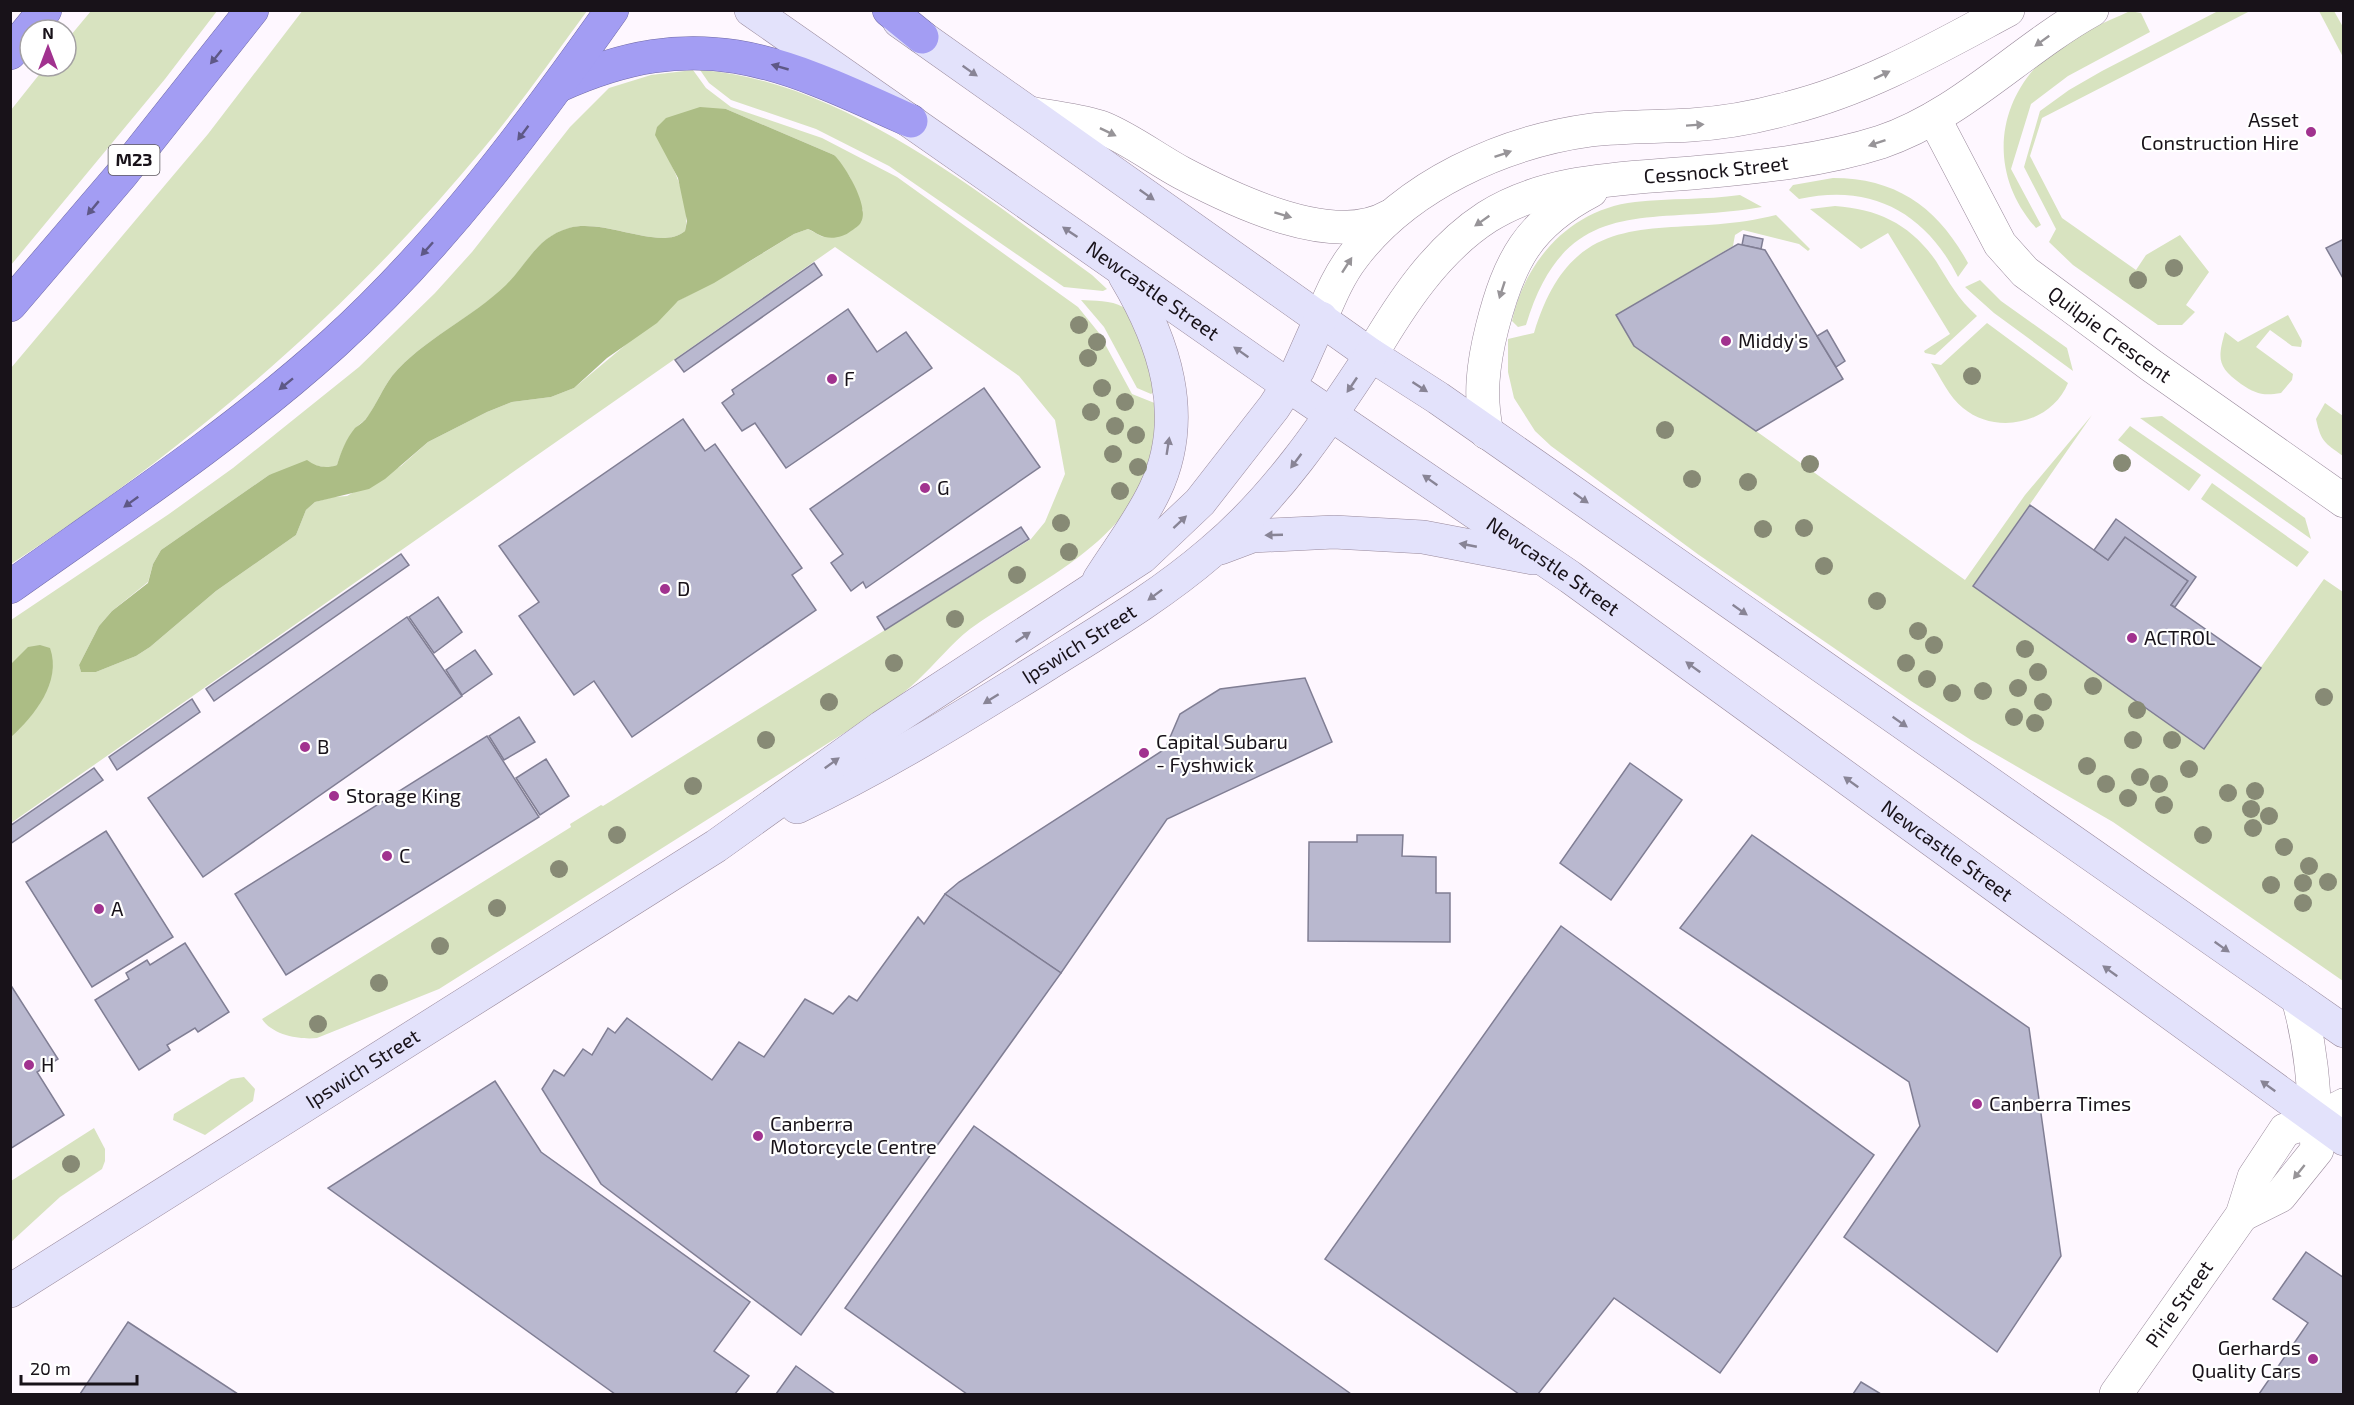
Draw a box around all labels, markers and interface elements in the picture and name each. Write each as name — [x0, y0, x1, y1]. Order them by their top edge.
north arrow — [18, 18, 78, 78]
text: N — [42, 23, 54, 42]
one-way arrow — [2034, 34, 2050, 47]
one-way arrow — [211, 49, 223, 64]
one-way arrow — [771, 62, 789, 71]
one-way arrow — [962, 65, 978, 76]
one-way arrow — [1874, 71, 1891, 80]
place label: Asset Construction Hire — [2141, 107, 2299, 154]
one-way arrow — [1685, 120, 1704, 130]
one-way arrow — [517, 125, 529, 141]
marker: Asset Construction Hire — [2304, 125, 2318, 139]
one-way arrow — [1099, 127, 1116, 136]
one-way arrow — [1868, 139, 1886, 148]
road number: M23 — [108, 145, 160, 175]
one-way arrow — [1494, 148, 1512, 158]
street label: Cessnock Street — [1643, 150, 1790, 188]
one-way arrow — [1139, 189, 1155, 201]
one-way arrow — [87, 200, 100, 215]
one-way arrow — [1274, 211, 1292, 220]
one-way arrow — [1474, 215, 1489, 227]
one-way arrow — [1062, 227, 1078, 238]
street label: Newcastle Street — [1082, 235, 1225, 345]
one-way arrow — [421, 241, 434, 256]
one-way arrow — [1342, 257, 1353, 274]
street label: Quilpie Crescent — [2044, 280, 2177, 387]
one-way arrow — [1497, 282, 1507, 300]
place label: Middy's — [1738, 328, 1808, 352]
marker: Middy's — [1719, 334, 1733, 348]
one-way arrow — [1234, 346, 1250, 358]
place label: F — [844, 366, 855, 390]
marker: F — [825, 372, 839, 386]
one-way arrow — [1346, 376, 1357, 393]
one-way arrow — [279, 377, 294, 389]
one-way arrow — [1412, 381, 1428, 393]
one-way arrow — [1163, 436, 1172, 455]
one-way arrow — [1290, 452, 1302, 468]
place label: G — [937, 475, 950, 499]
one-way arrow — [1422, 475, 1438, 486]
marker: G — [918, 481, 932, 495]
one-way arrow — [1572, 492, 1588, 504]
one-way arrow — [124, 495, 139, 507]
street label: Newcastle Street — [1482, 511, 1625, 620]
one-way arrow — [1172, 515, 1186, 529]
one-way arrow — [1265, 531, 1284, 540]
one-way arrow — [1459, 540, 1478, 549]
place label: D — [677, 576, 690, 600]
marker: D — [658, 582, 672, 596]
one-way arrow — [1148, 588, 1163, 600]
street label: Ipswich Street — [1017, 598, 1140, 688]
one-way arrow — [1732, 604, 1748, 616]
place label: ACTROL — [2144, 625, 2215, 649]
marker: ACTROL — [2125, 631, 2139, 645]
one-way arrow — [1015, 632, 1031, 643]
one-way arrow — [1686, 661, 1701, 673]
one-way arrow — [983, 694, 999, 705]
one-way arrow — [1892, 716, 1908, 728]
place label: Capital Subaru - Fyshwick — [1156, 729, 1288, 776]
place label: B — [317, 734, 329, 758]
marker: B — [298, 740, 312, 754]
marker: Capital Subaru - Fyshwick — [1137, 746, 1151, 760]
one-way arrow — [823, 757, 839, 769]
one-way arrow — [1843, 776, 1858, 788]
place label: Storage King — [346, 783, 461, 807]
marker: Storage King — [327, 789, 341, 803]
street label: Newcastle Street — [1877, 794, 2018, 906]
place label: C — [399, 843, 410, 867]
marker: C — [380, 849, 394, 863]
place label: A — [111, 896, 124, 920]
marker: A — [92, 902, 106, 916]
one-way arrow — [2214, 941, 2230, 953]
one-way arrow — [2102, 965, 2118, 977]
street label: Ipswich Street — [301, 1023, 424, 1113]
place label: H — [41, 1052, 54, 1076]
marker: H — [22, 1058, 36, 1072]
one-way arrow — [2260, 1080, 2275, 1092]
place label: Canberra Times — [1989, 1091, 2131, 1115]
marker: Canberra Times — [1970, 1097, 1984, 1111]
place label: Canberra Motorcycle Centre — [770, 1111, 937, 1158]
marker: Canberra Motorcycle Centre — [751, 1129, 765, 1143]
one-way arrow — [2292, 1164, 2305, 1180]
street label: Pirie Street — [2140, 1255, 2217, 1352]
place label: Gerhards Quality Cars — [2192, 1335, 2301, 1382]
scale bar — [21, 1348, 136, 1386]
marker: Gerhards Quality Cars — [2306, 1352, 2320, 1366]
text: 20 m — [30, 1357, 71, 1379]

